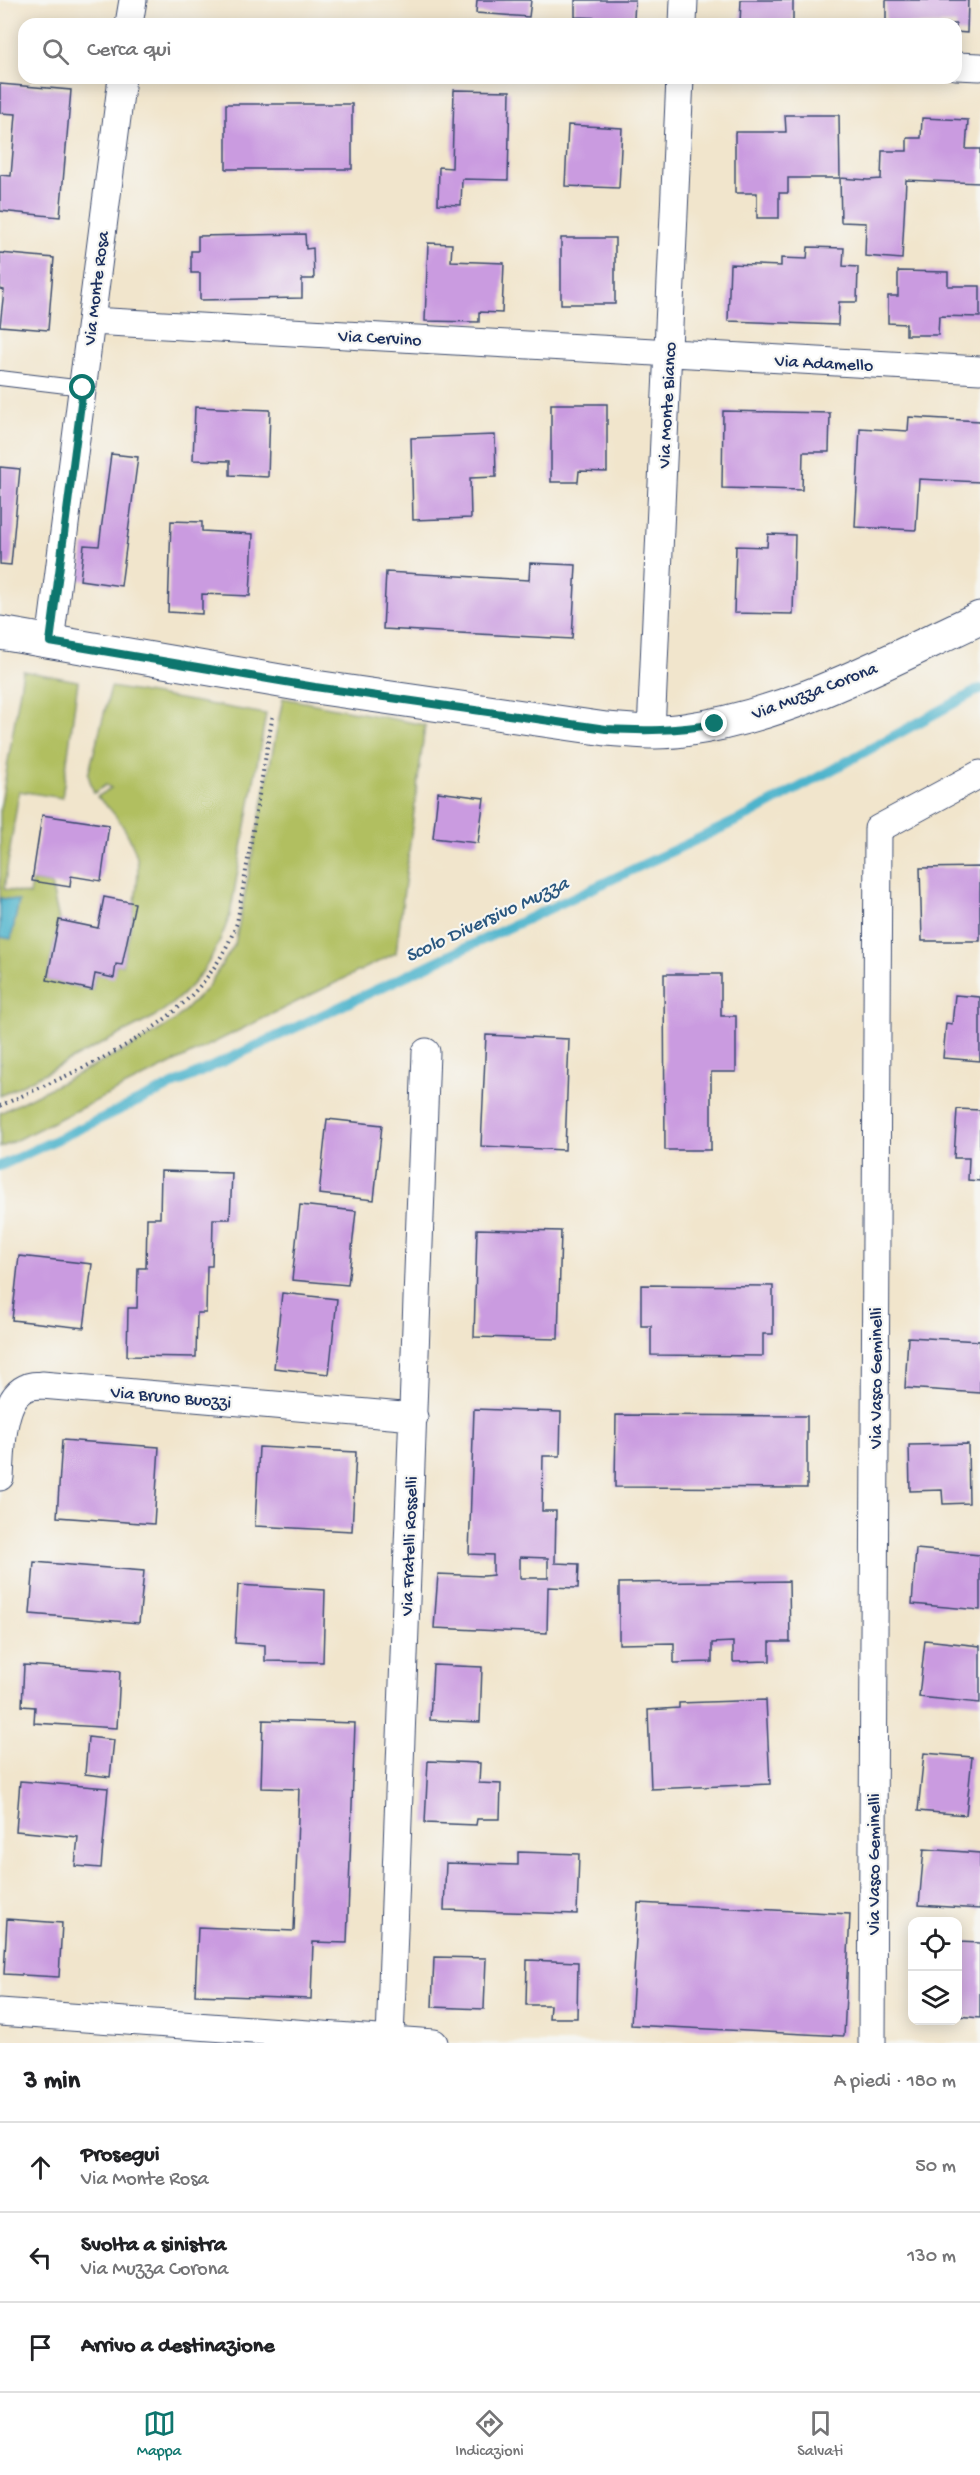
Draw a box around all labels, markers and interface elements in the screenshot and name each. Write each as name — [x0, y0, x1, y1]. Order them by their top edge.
search box — [18, 18, 962, 84]
icon: search — [39, 35, 72, 68]
text: Cerca qui — [87, 38, 171, 64]
street label: Via Monte Rosa — [80, 229, 115, 348]
street label: Via Cervino — [337, 327, 422, 352]
street label: Via Monte Bianco — [655, 341, 682, 470]
street label: Via Adamello — [773, 351, 874, 378]
route start — [69, 374, 95, 400]
street label: Via Muzza Corona — [748, 658, 881, 726]
route end — [701, 710, 727, 736]
water label: Scolo Diversivo Muzza — [402, 873, 574, 969]
street label: Via Vasco Geminelli — [867, 1307, 888, 1450]
street label: Via Bruno Buozzi — [109, 1383, 232, 1414]
street label: Via Fratelli Rosselli — [398, 1476, 423, 1617]
street label: Via Vasco Geminelli — [865, 1793, 886, 1936]
map controls — [908, 1917, 962, 2025]
button: locate — [908, 1917, 962, 1971]
button: layers — [908, 1971, 962, 2025]
text: 3 min — [24, 2067, 80, 2098]
text: A piedi · 180 m — [834, 2071, 956, 2094]
text: Prosegui — [81, 2143, 159, 2169]
icon: ahead — [24, 2151, 57, 2184]
text: 50 m — [915, 2156, 956, 2179]
text: Via Monte Rosa — [81, 2169, 209, 2192]
text: Svolta a sinistra — [81, 2233, 226, 2259]
icon: left — [24, 2241, 57, 2274]
text: 130 m — [907, 2246, 956, 2269]
text: Via Muzza Corona — [81, 2259, 228, 2282]
icon: arrive — [24, 2331, 57, 2364]
text: Arrivo a destinazione — [81, 2334, 275, 2360]
tab: Mappa — [137, 2407, 181, 2462]
tab: Indicazioni — [455, 2407, 524, 2462]
tab: Salvati — [797, 2407, 843, 2462]

